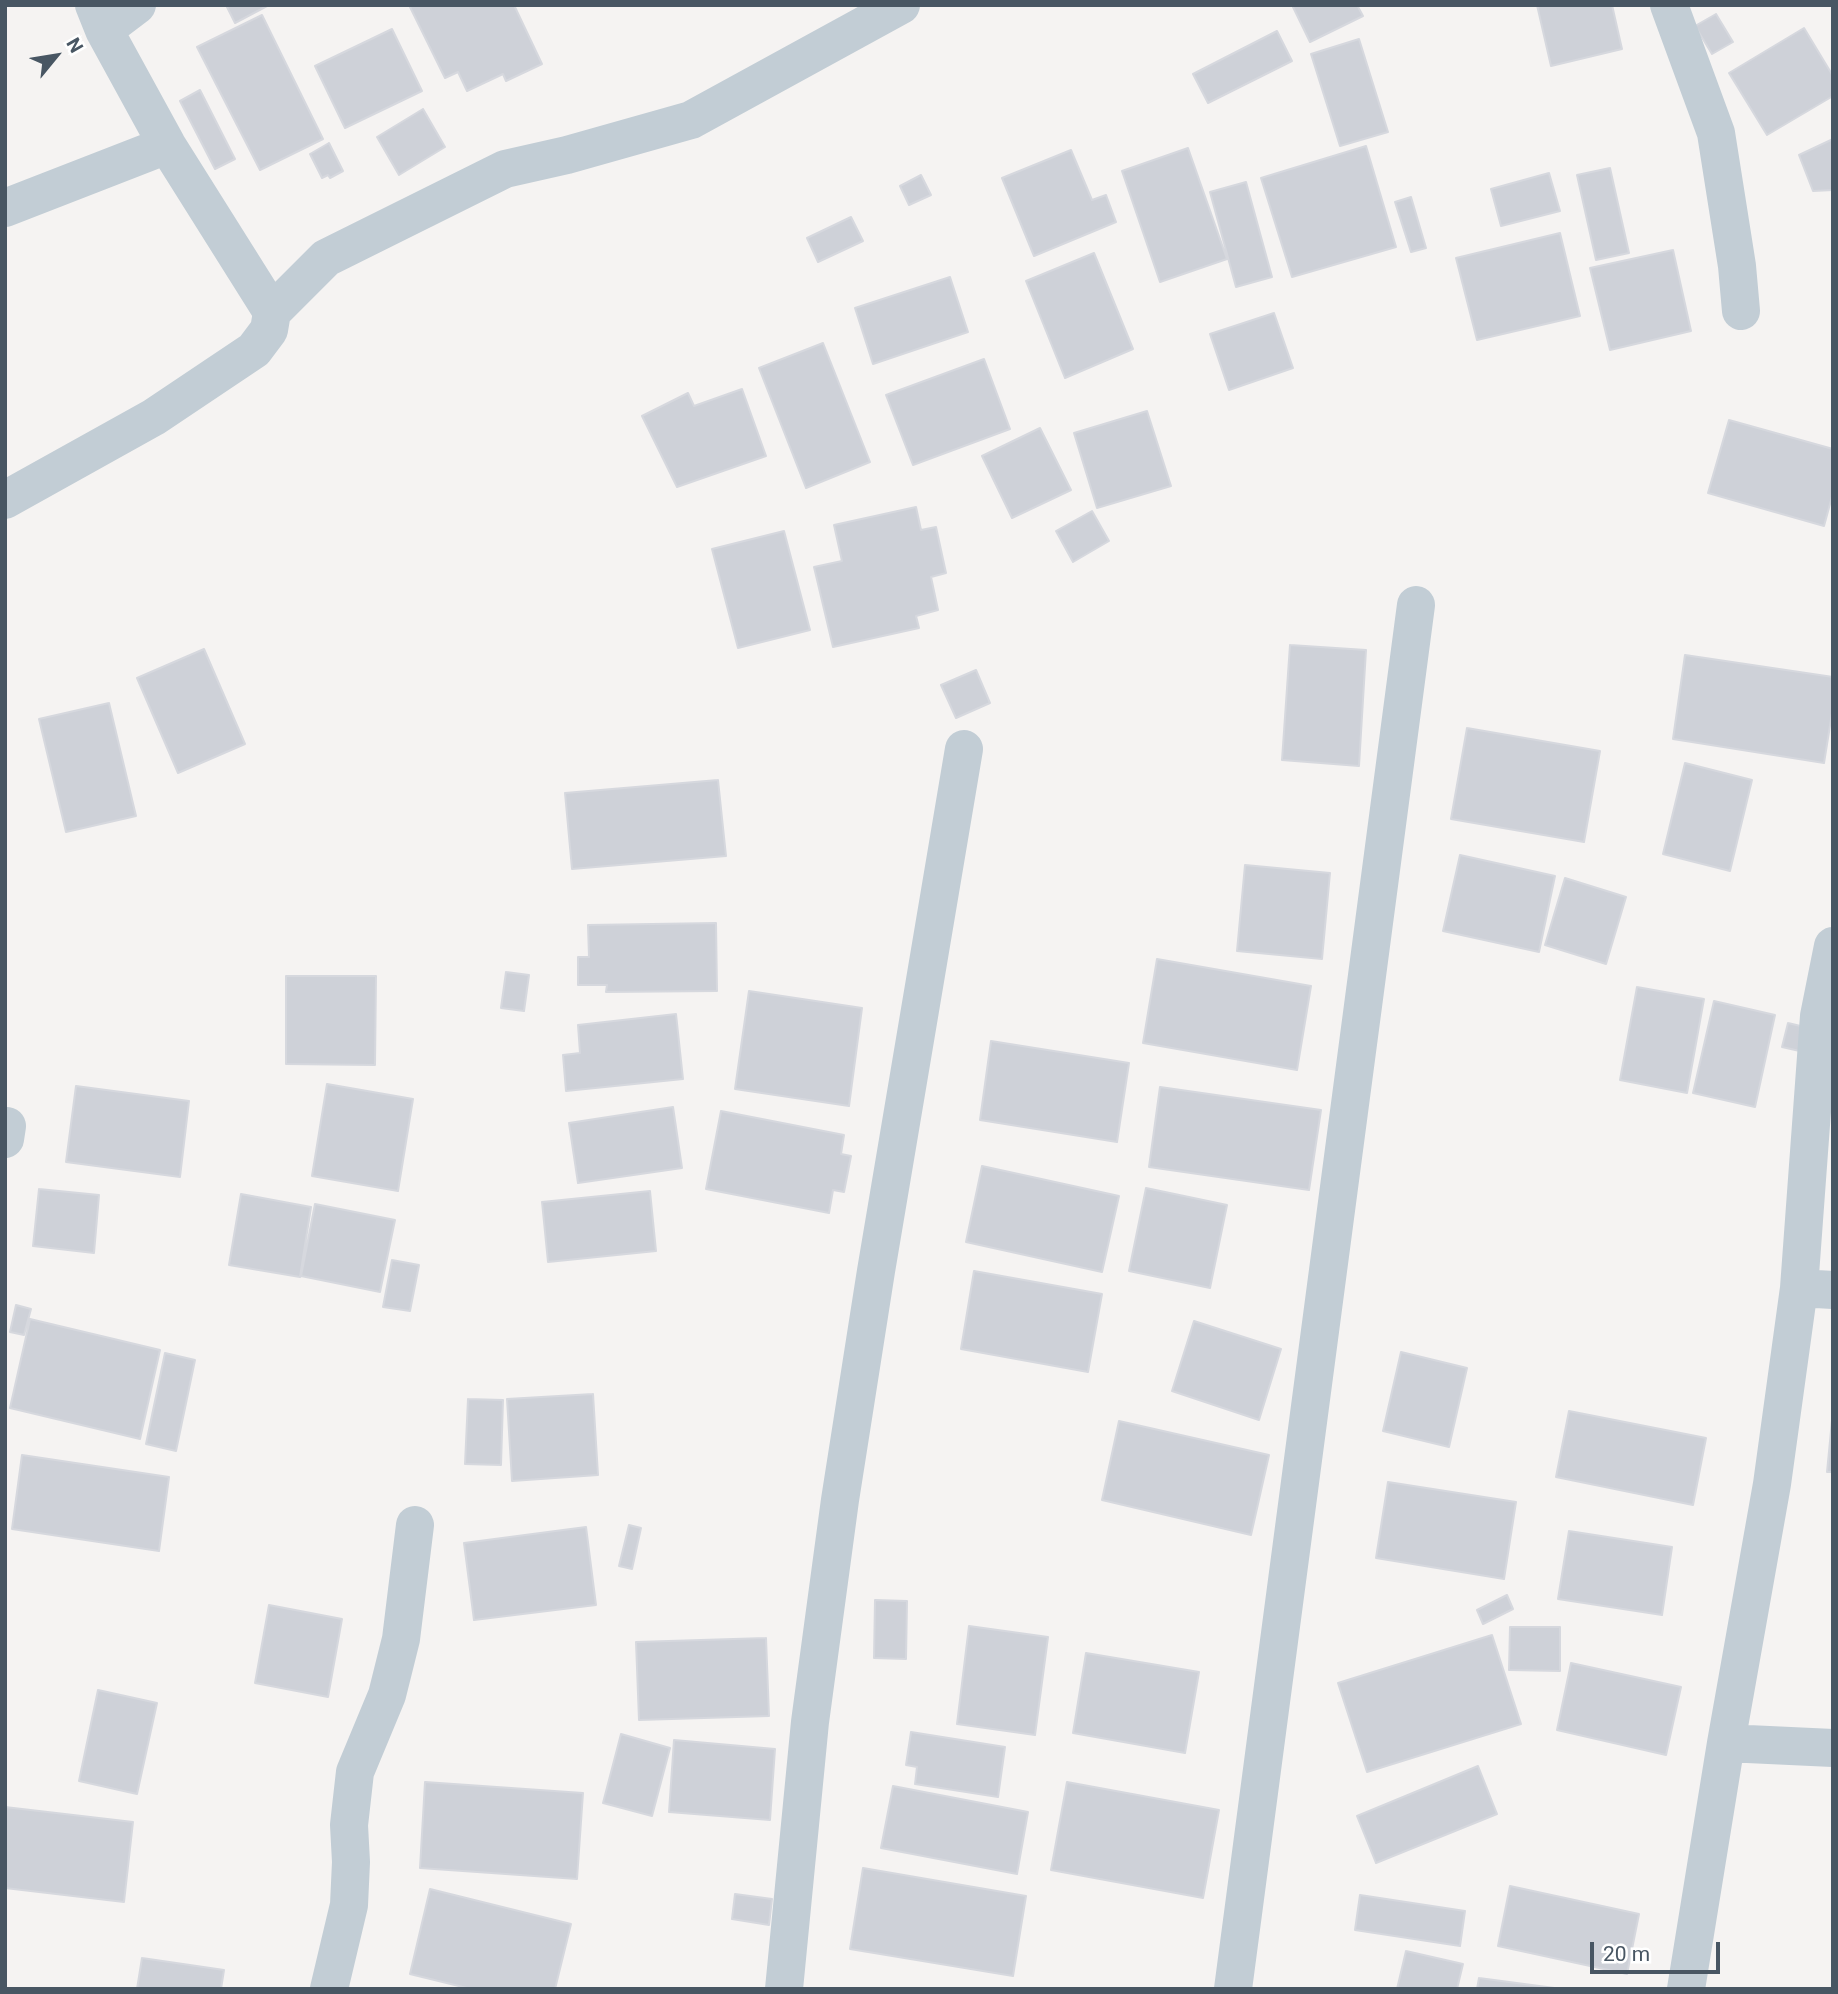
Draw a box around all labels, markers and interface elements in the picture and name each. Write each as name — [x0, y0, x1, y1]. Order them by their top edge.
north arrow — [21, 21, 91, 91]
text: N — [61, 34, 88, 57]
scale bar — [1593, 1927, 1722, 1971]
text: 20 m — [1603, 1942, 1650, 1966]

